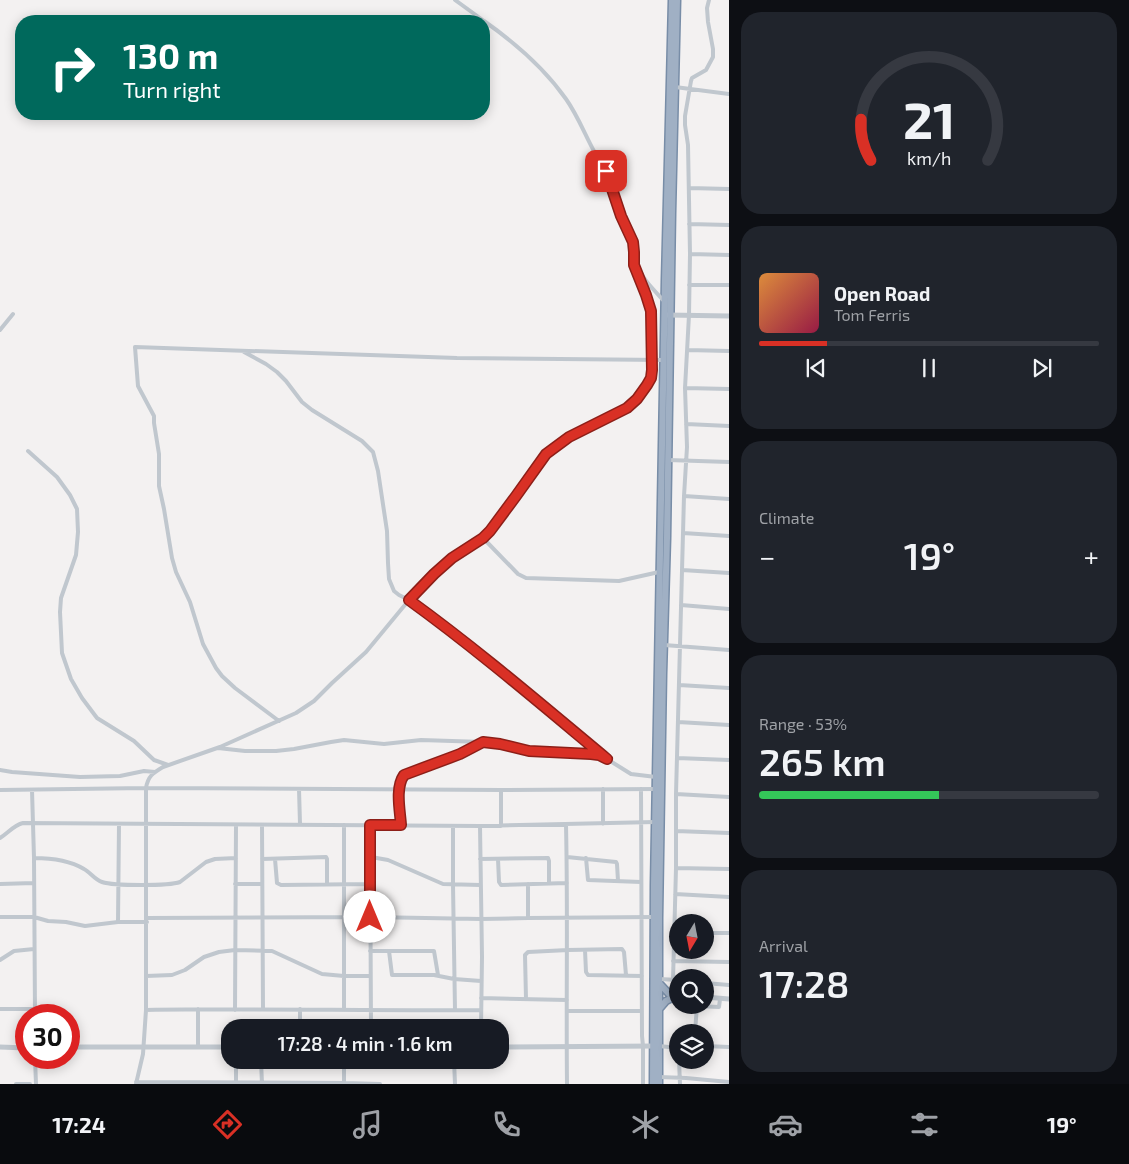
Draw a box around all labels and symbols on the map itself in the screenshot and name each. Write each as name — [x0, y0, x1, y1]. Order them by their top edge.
pin — [585, 150, 627, 192]
position arrow — [343, 890, 395, 942]
north arrow — [669, 914, 714, 959]
speed limit sign: 30 — [15, 1004, 80, 1069]

